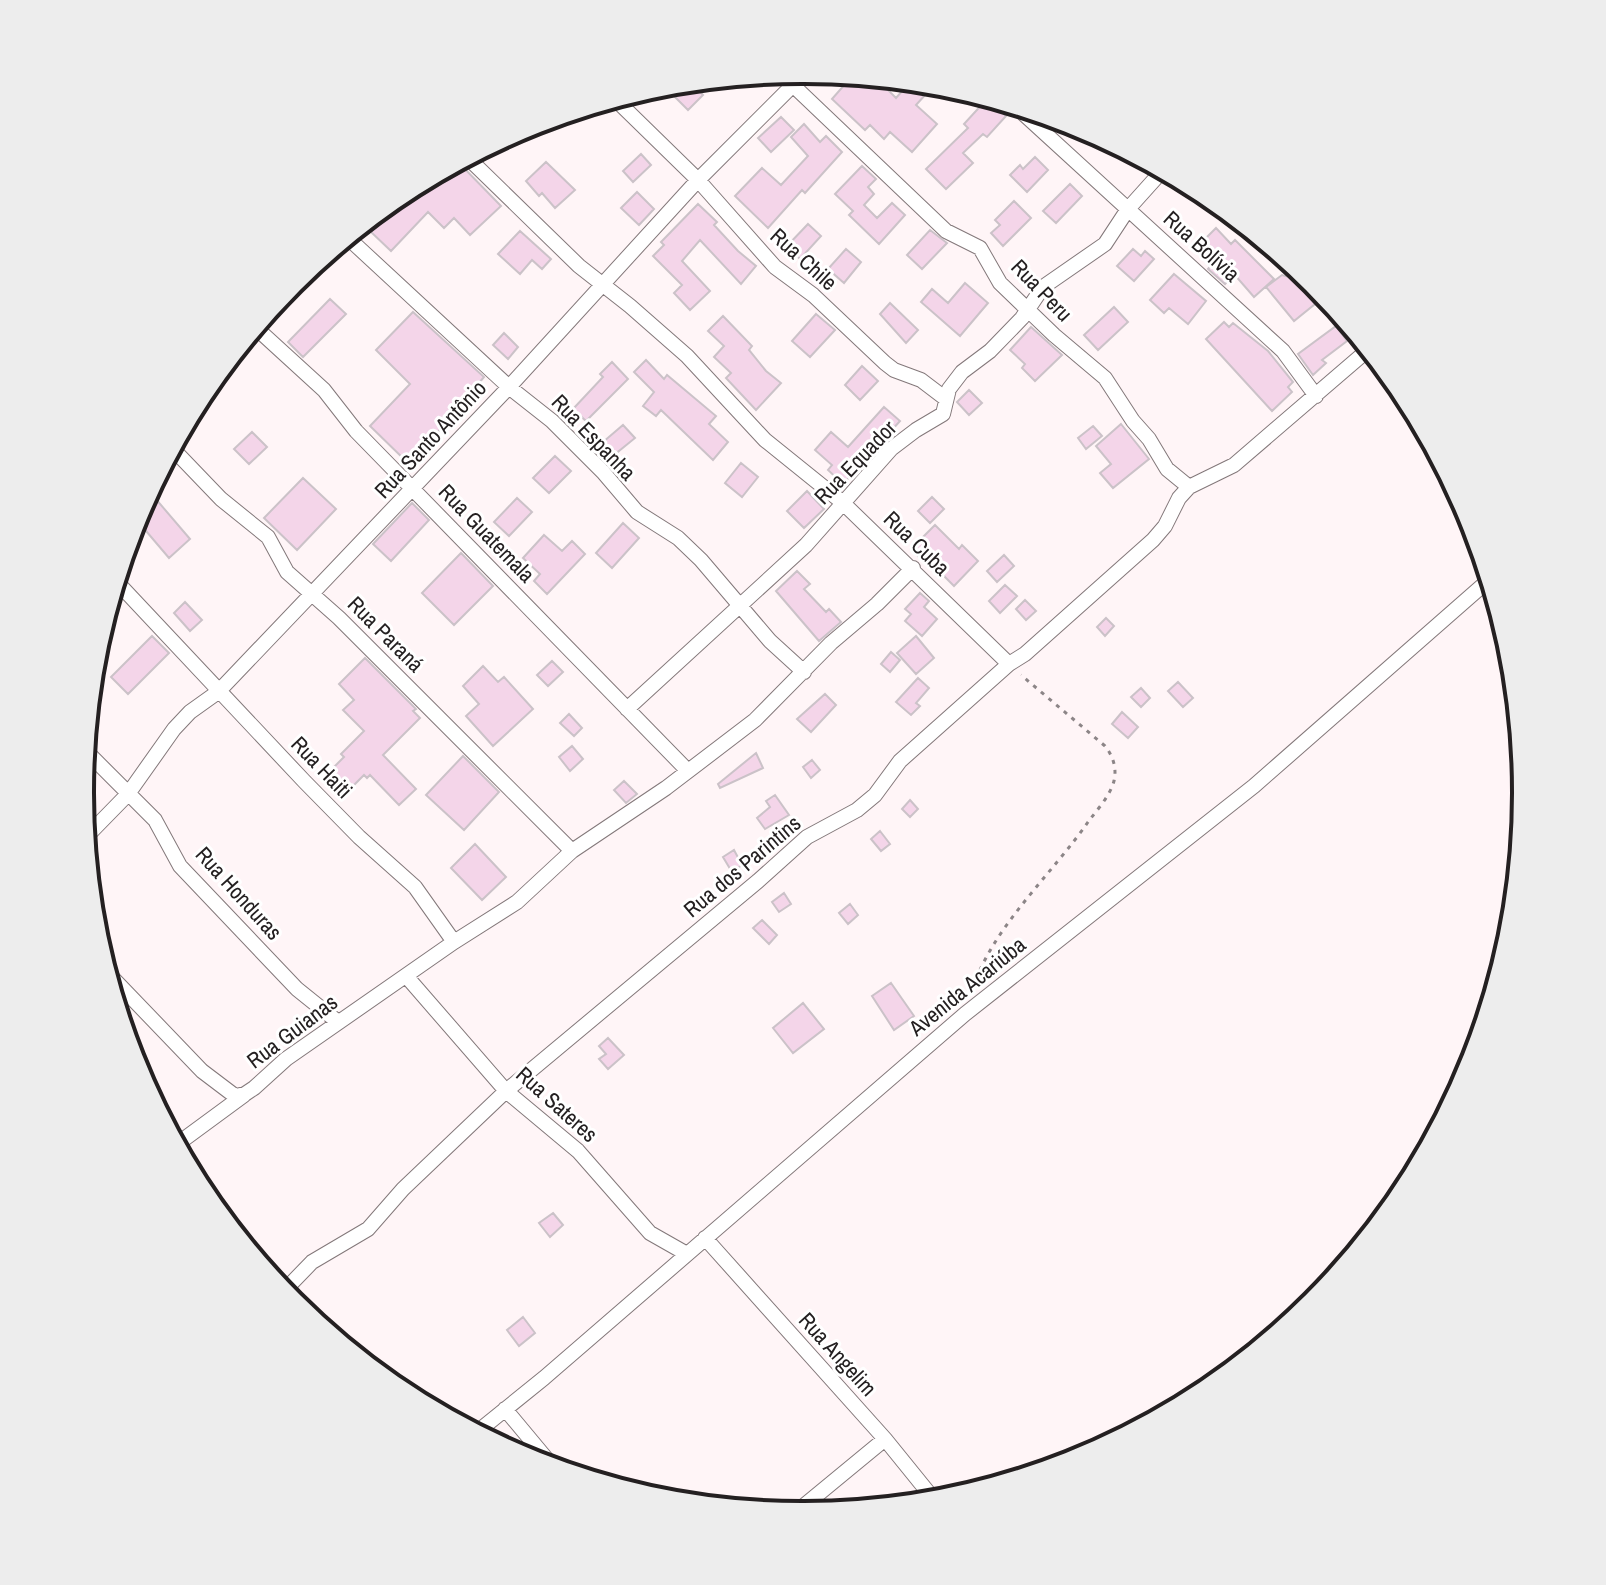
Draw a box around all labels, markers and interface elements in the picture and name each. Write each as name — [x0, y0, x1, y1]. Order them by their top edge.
street label: Rua Bolívia — [1157, 204, 1247, 288]
street label: Rua Chile — [764, 221, 844, 297]
street label: Rua Peru — [1005, 252, 1079, 328]
street label: Rua Santo Antônio — [367, 373, 493, 505]
street label: Rua Espanha — [545, 387, 643, 487]
street label: Rua Equador — [807, 413, 903, 511]
street label: Rua Guatemala — [432, 477, 542, 589]
street label: Rua Cuba — [877, 504, 957, 582]
street label: Rua Paraná — [341, 589, 431, 679]
street label: Rua Haiti — [285, 729, 359, 805]
street label: Rua dos Parintins — [677, 808, 807, 924]
street label: Rua Honduras — [189, 840, 289, 946]
street label: Avenida Acariúba — [902, 930, 1032, 1043]
street label: Rua Guianas — [241, 987, 343, 1075]
street label: Rua Sateres — [510, 1059, 604, 1149]
street label: Rua Angelim — [792, 1306, 884, 1402]

